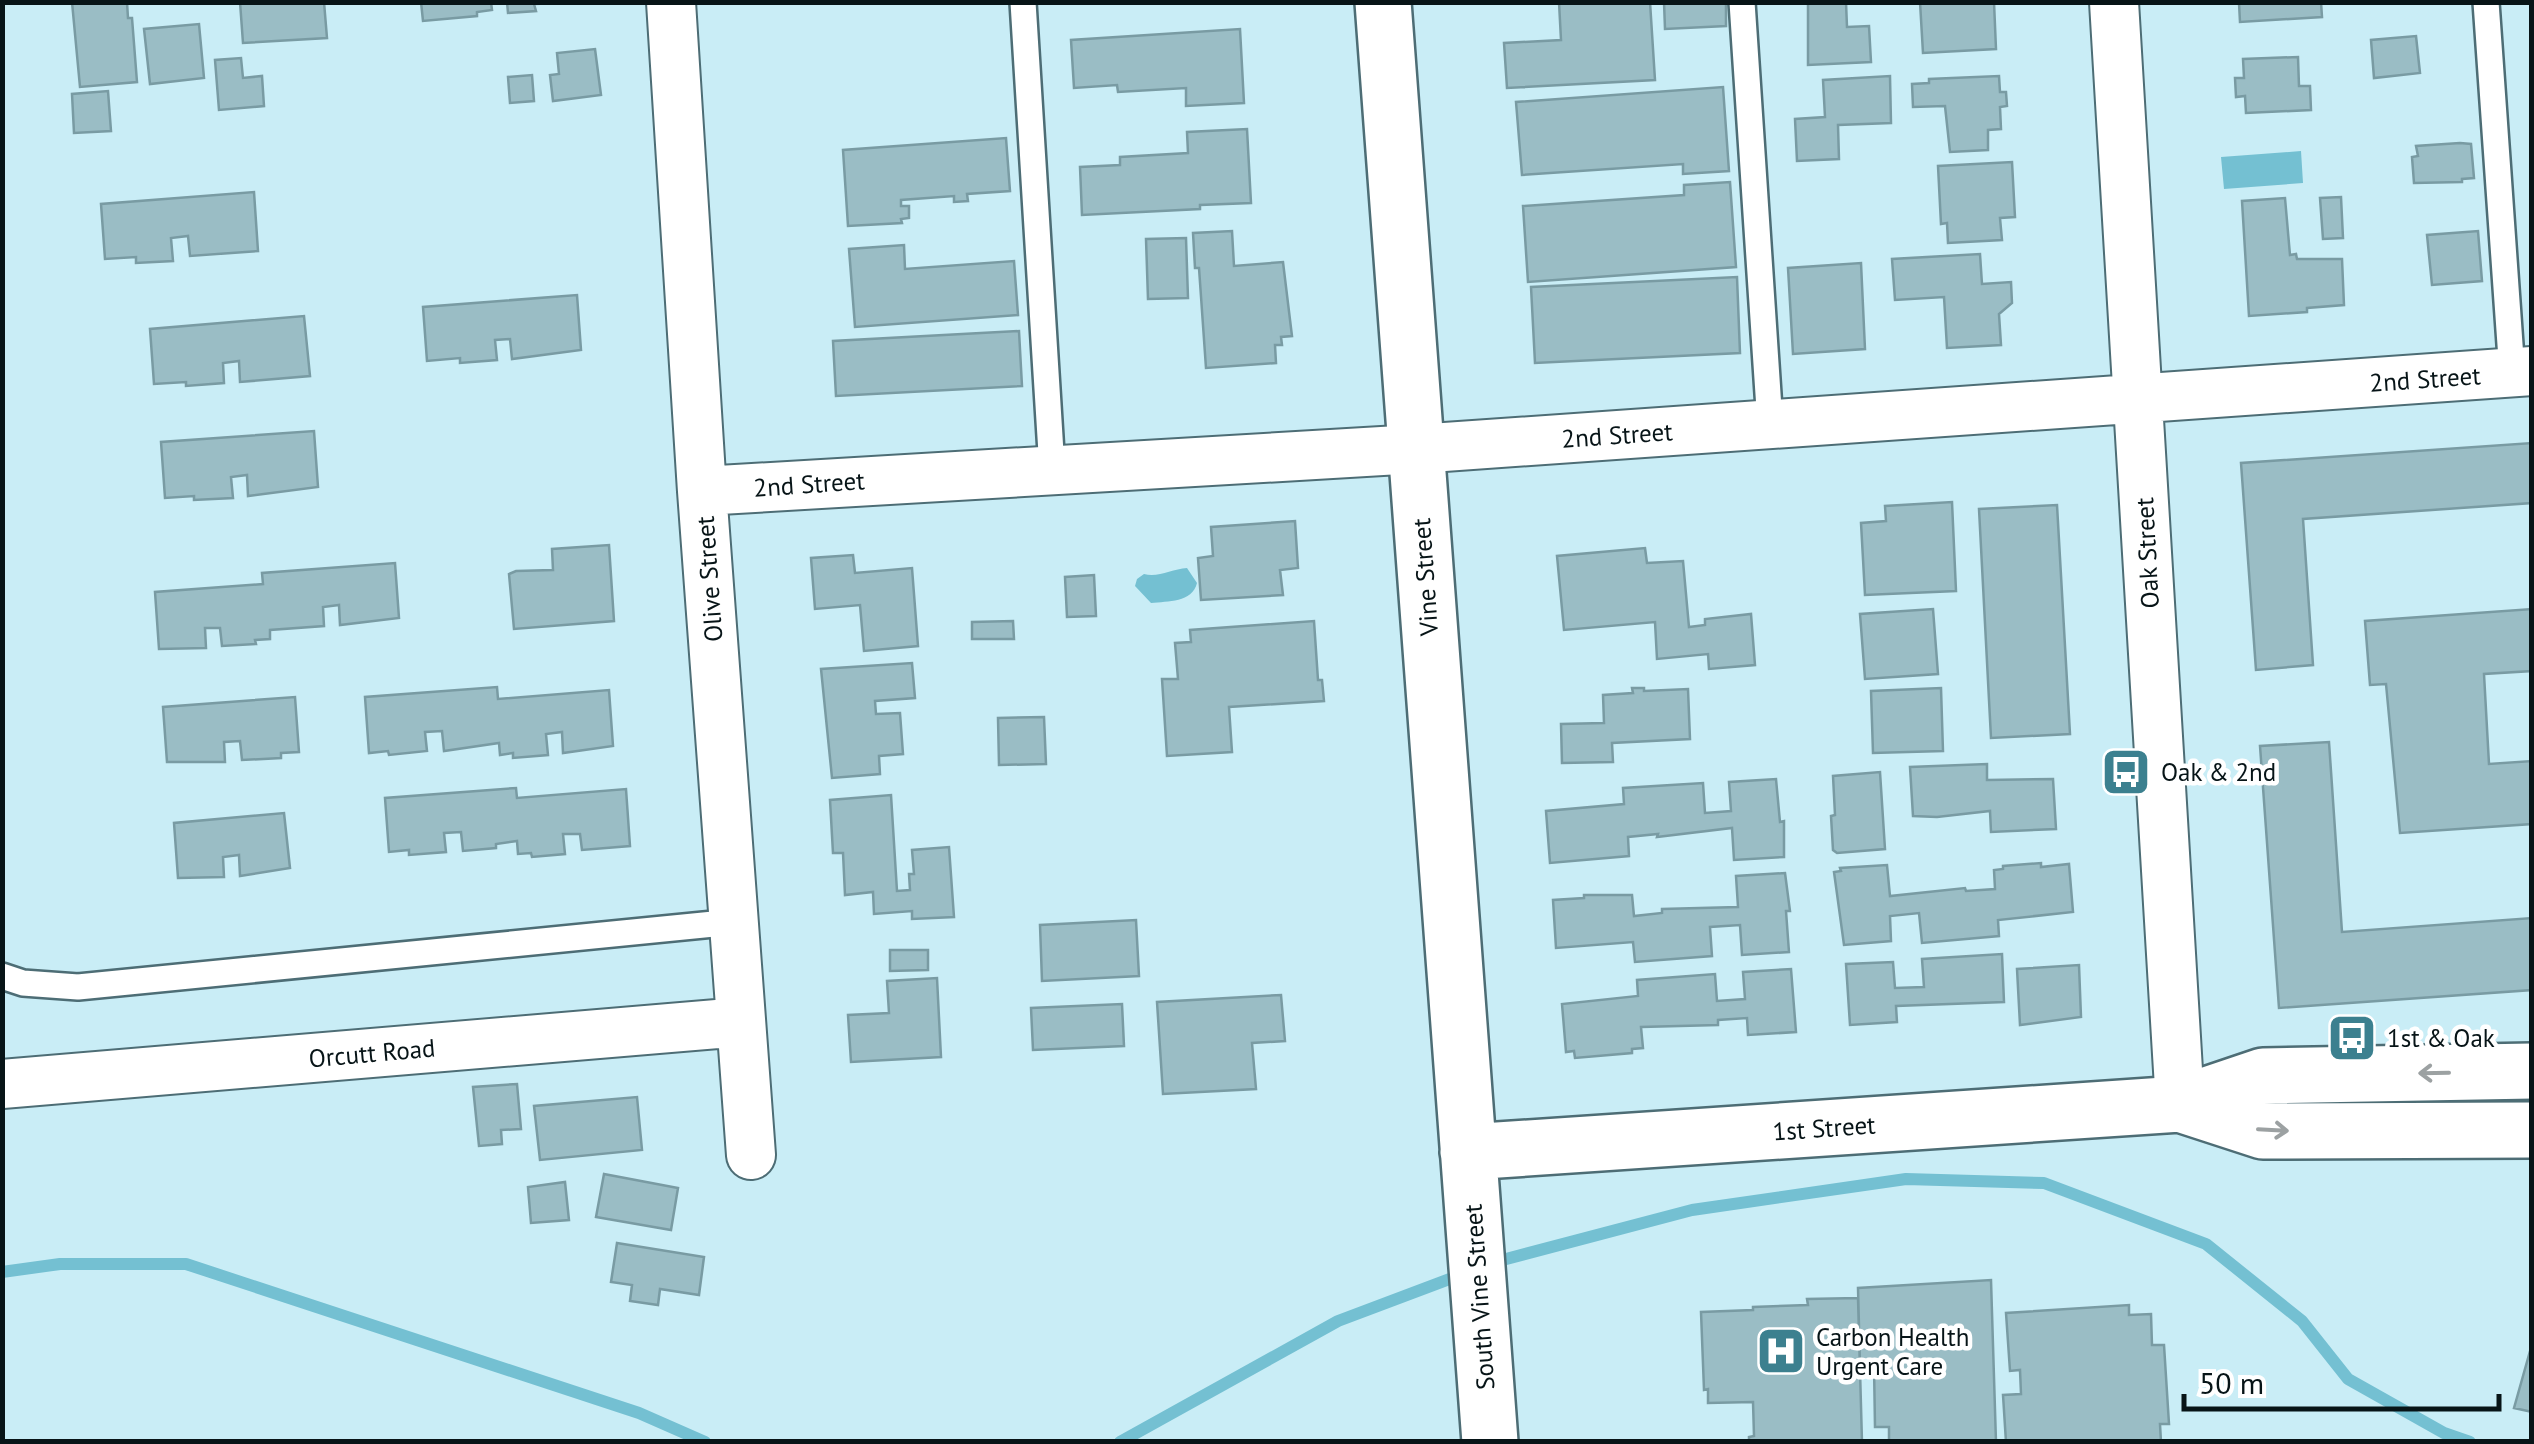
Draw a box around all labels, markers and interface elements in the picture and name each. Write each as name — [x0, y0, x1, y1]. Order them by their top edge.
street label: 2nd Street — [2368, 359, 2482, 399]
street label: 2nd Street — [1560, 415, 1674, 455]
street label: 2nd Street — [752, 464, 866, 504]
street label: Oak Street — [2128, 496, 2166, 609]
street label: Olive Street — [689, 514, 729, 643]
street label: Vine Street — [1405, 517, 1445, 638]
bus stop icon: Oak & 2nd — [2100, 746, 2152, 798]
place label: Oak & 2nd — [2161, 756, 2276, 788]
bus stop icon: 1st & Oak — [2326, 1012, 2378, 1064]
place label: 1st & Oak — [2387, 1022, 2495, 1054]
street label: Orcutt Road — [307, 1032, 437, 1074]
one-way arrow — [2419, 1063, 2451, 1082]
street label: 1st Street — [1771, 1108, 1877, 1148]
one-way arrow — [2257, 1121, 2289, 1140]
street label: South Vine Street — [1457, 1203, 1501, 1391]
place label: Carbon Health Urgent Care — [1816, 1321, 1969, 1382]
hospital icon: Carbon Health Urgent Care — [1755, 1325, 1807, 1377]
scale bar — [2184, 1349, 2499, 1411]
text: 50 m — [2199, 1363, 2264, 1402]

